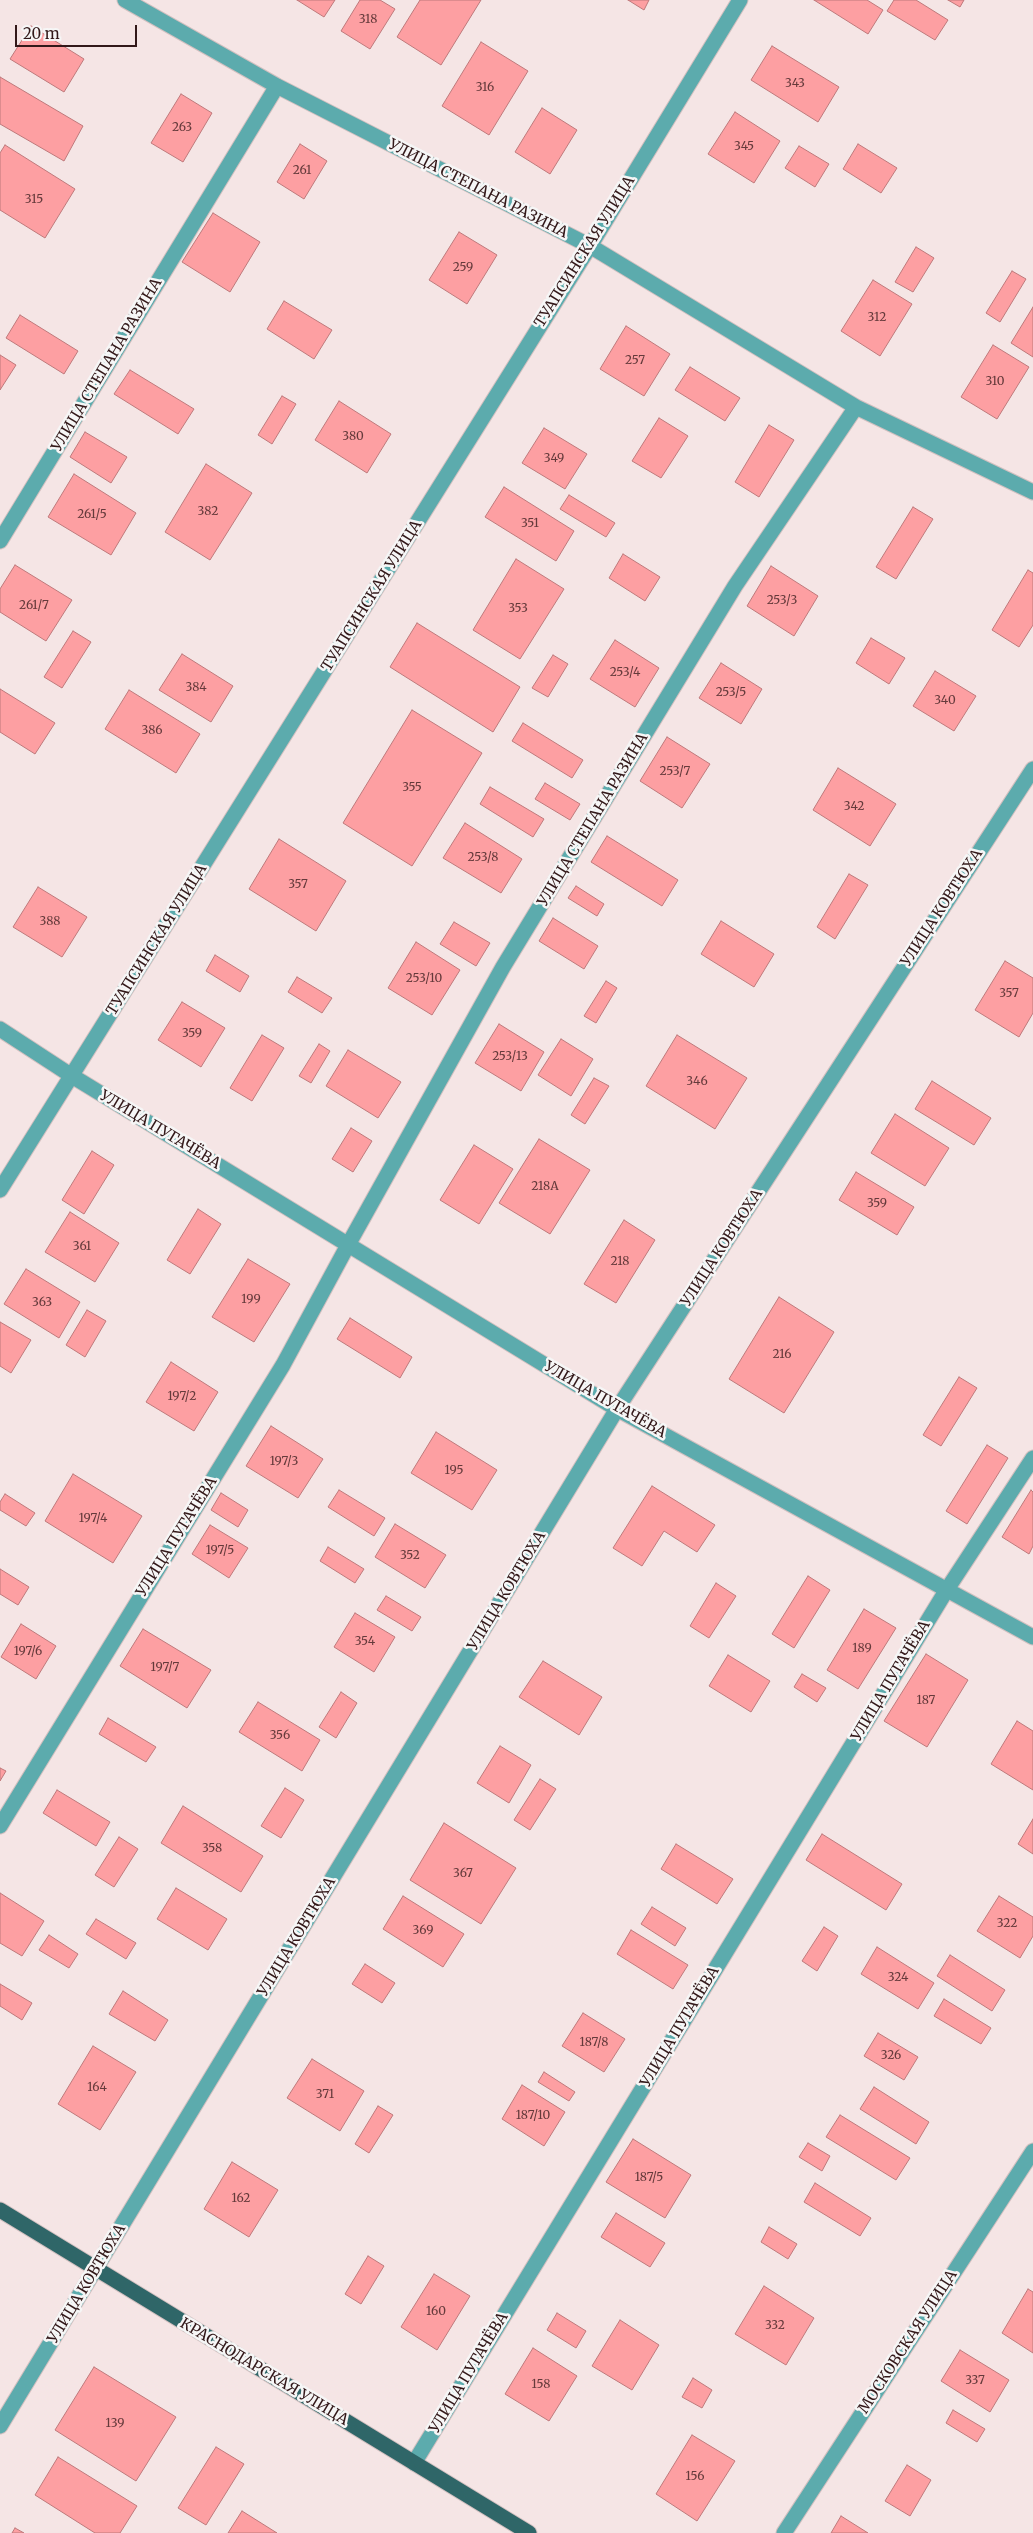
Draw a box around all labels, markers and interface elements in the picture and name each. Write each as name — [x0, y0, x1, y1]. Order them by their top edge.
house number: 318 — [359, 13, 377, 27]
scale bar — [18, 15, 140, 47]
text: 20 m — [23, 24, 60, 43]
house number: 343 — [785, 77, 805, 91]
house number: 316 — [476, 81, 494, 95]
house number: 263 — [172, 121, 192, 135]
street label: УЛИЦА СТЕПАНА РАЗИНА — [385, 136, 571, 242]
house number: 345 — [734, 140, 754, 154]
house number: 261 — [293, 164, 311, 178]
street label: ТУАПСИНСКАЯ УЛИЦА — [531, 173, 639, 331]
house number: 315 — [25, 193, 43, 207]
house number: 259 — [453, 261, 473, 275]
street label: УЛИЦА СТЕПАНА РАЗИНА — [48, 275, 166, 455]
house number: 312 — [868, 311, 886, 325]
house number: 257 — [625, 354, 645, 368]
house number: 310 — [986, 375, 1004, 389]
house number: 380 — [342, 430, 364, 444]
house number: 349 — [544, 452, 564, 466]
house number: 382 — [198, 505, 218, 519]
house number: 261/5 — [77, 508, 107, 522]
street label: ТУАПСИНСКАЯ УЛИЦА — [318, 517, 426, 675]
house number: 351 — [521, 517, 539, 531]
house number: 253/3 — [767, 594, 797, 608]
house number: 261/7 — [19, 599, 49, 613]
house number: 353 — [508, 602, 528, 616]
house number: 253/4 — [610, 666, 640, 680]
house number: 384 — [185, 681, 207, 695]
house number: 253/5 — [716, 686, 746, 700]
house number: 340 — [934, 694, 956, 708]
house number: 386 — [141, 724, 163, 738]
street label: УЛИЦА СТЕПАНА РАЗИНА — [534, 730, 652, 910]
house number: 253/7 — [660, 765, 690, 779]
house number: 355 — [402, 781, 422, 795]
house number: 342 — [844, 800, 864, 814]
street label: УЛИЦА КОВТЮХА — [897, 846, 987, 970]
house number: 253/8 — [468, 851, 498, 865]
street label: ТУАПСИНСКАЯ УЛИЦА — [103, 861, 211, 1019]
house number: 357 — [288, 878, 308, 892]
house number: 388 — [39, 915, 61, 929]
house number: 253/10 — [406, 972, 442, 986]
house number: 357 — [999, 987, 1019, 1001]
house number: 359 — [182, 1027, 202, 1041]
house number: 253/13 — [492, 1050, 528, 1064]
house number: 346 — [686, 1075, 708, 1089]
street label: УЛИЦА ПУГАЧЁВА — [96, 1087, 224, 1173]
house number: 218А — [531, 1180, 559, 1194]
street label: УЛИЦА КОВТЮХА — [677, 1186, 767, 1310]
house number: 359 — [867, 1197, 887, 1211]
house number: 361 — [73, 1240, 91, 1254]
house number: 218 — [611, 1255, 629, 1269]
house number: 199 — [241, 1293, 261, 1307]
house number: 363 — [32, 1296, 52, 1310]
house number: 216 — [773, 1348, 791, 1362]
street label: УЛИЦА ПУГАЧЁВА — [541, 1358, 669, 1442]
house number: 197/2 — [168, 1390, 196, 1404]
house number: 197/3 — [270, 1455, 298, 1469]
house number: 195 — [445, 1464, 463, 1478]
street label: УЛИЦА ПУГАЧЁВА — [133, 1474, 221, 1600]
house number: 197/4 — [79, 1512, 107, 1526]
street label: УЛИЦА КОВТЮХА — [464, 1528, 550, 1654]
house number: 197/5 — [206, 1544, 234, 1558]
house number: 352 — [400, 1549, 420, 1563]
street label: УЛИЦА ПУГАЧЁВА — [848, 1617, 934, 1745]
house number: 354 — [355, 1635, 375, 1649]
house number: 189 — [852, 1642, 872, 1656]
house number: 197/6 — [14, 1645, 42, 1659]
house number: 197/7 — [151, 1661, 179, 1675]
house number: 187 — [917, 1694, 935, 1708]
house number: 356 — [270, 1729, 290, 1743]
house number: 358 — [202, 1842, 222, 1856]
house number: 367 — [453, 1867, 473, 1881]
street label: УЛИЦА КОВТЮХА — [254, 1874, 340, 2000]
house number: 322 — [997, 1917, 1017, 1931]
house number: 369 — [413, 1924, 433, 1938]
street label: УЛИЦА ПУГАЧЁВА — [637, 1963, 723, 2091]
house number: 324 — [888, 1971, 908, 1985]
house number: 187/8 — [580, 2036, 608, 2050]
house number: 326 — [881, 2049, 901, 2063]
house number: 164 — [87, 2081, 107, 2095]
house number: 371 — [316, 2088, 334, 2102]
house number: 187/10 — [516, 2109, 550, 2123]
house number: 187/5 — [635, 2171, 663, 2185]
house number: 162 — [232, 2192, 250, 2206]
street label: УЛИЦА КОВТЮХА — [44, 2221, 130, 2347]
street label: МОСКОВСКАЯ УЛИЦА — [855, 2267, 961, 2417]
house number: 160 — [426, 2305, 446, 2319]
street label: УЛИЦА ПУГАЧЁВА — [426, 2309, 512, 2437]
street label: КРАСНОДАРСКАЯ УЛИЦА — [177, 2315, 351, 2429]
house number: 332 — [765, 2319, 785, 2333]
house number: 337 — [965, 2374, 985, 2388]
house number: 158 — [532, 2378, 550, 2392]
house number: 139 — [106, 2417, 124, 2431]
house number: 156 — [685, 2470, 705, 2484]

